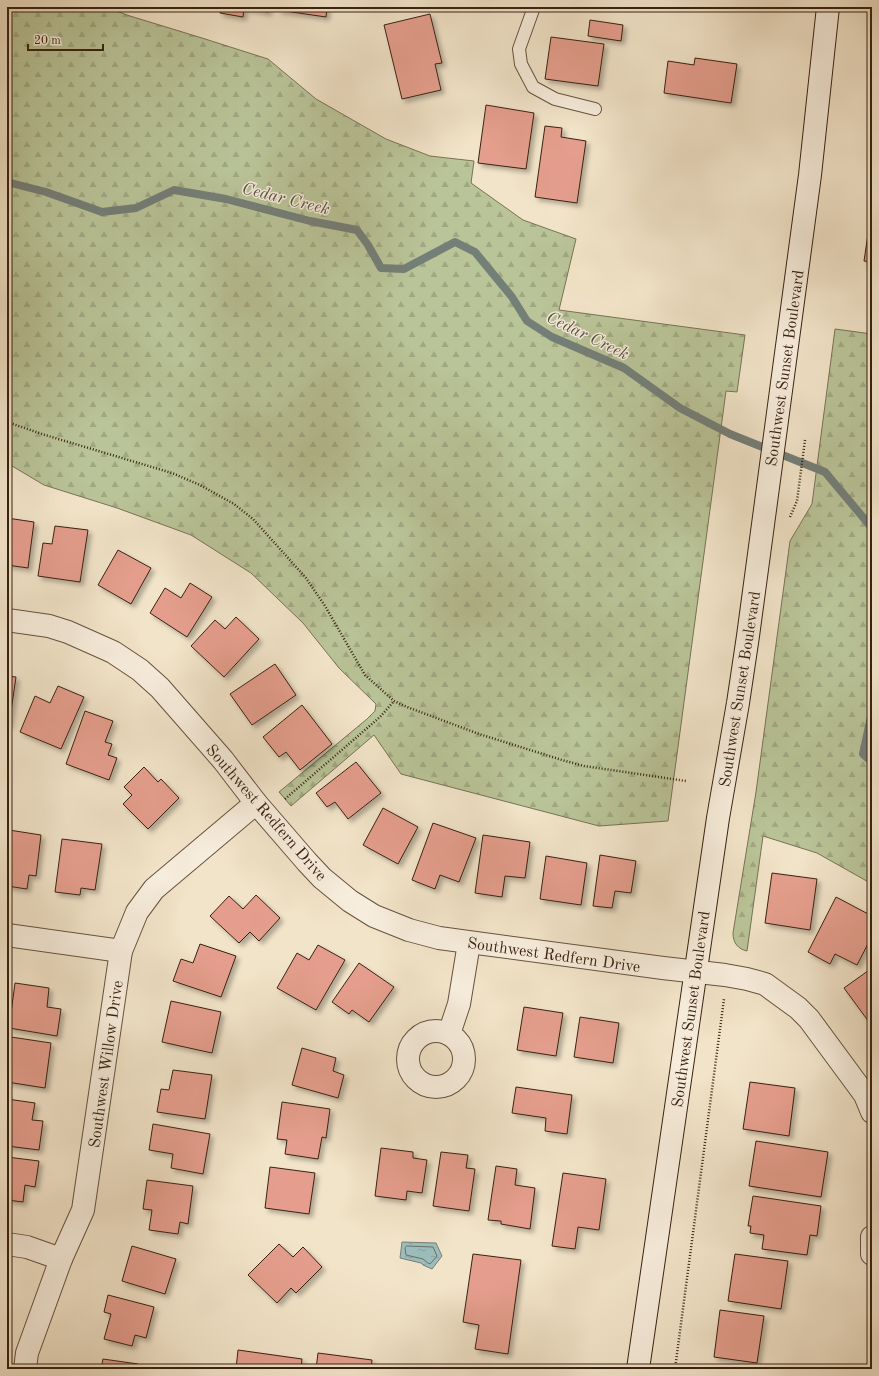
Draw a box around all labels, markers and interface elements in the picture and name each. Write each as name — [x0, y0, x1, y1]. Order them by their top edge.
scale bar — [28, 26, 103, 52]
text: 20 m — [34, 35, 61, 47]
water label: Cedar Creek — [240, 180, 331, 219]
street label: Southwest Sunset Boulevard — [764, 269, 808, 468]
water label: Cedar Creek — [543, 309, 631, 364]
street label: Southwest Sunset Boulevard — [718, 590, 764, 788]
street label: Southwest Redfern Drive — [202, 742, 329, 884]
street label: Southwest Sunset Boulevard — [670, 910, 714, 1109]
street label: Southwest Redfern Drive — [466, 936, 641, 976]
street label: Southwest Willow Drive — [87, 979, 127, 1149]

